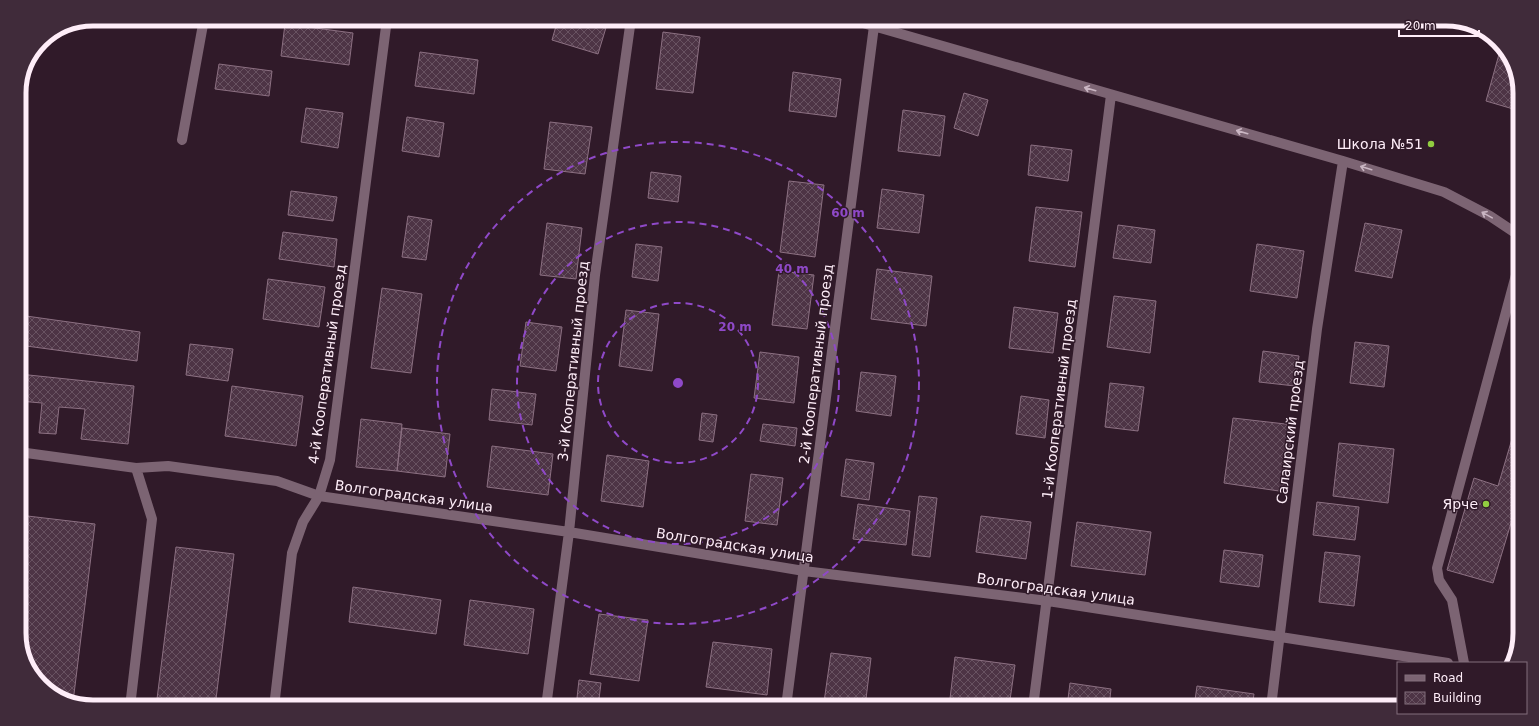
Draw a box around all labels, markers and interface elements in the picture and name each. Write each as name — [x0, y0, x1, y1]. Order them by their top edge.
scale bar — [1399, 12, 1479, 38]
text: 20 m — [1405, 19, 1436, 33]
one-way arrow — [1083, 85, 1096, 92]
one-way arrow — [1235, 128, 1248, 135]
place label: Школа №51 — [1337, 136, 1423, 152]
marker: Школа №51 — [1426, 139, 1436, 149]
one-way arrow — [1360, 164, 1373, 171]
text: 60 m — [831, 206, 865, 220]
one-way arrow — [1481, 210, 1493, 218]
street label: 3-й Кооперативный проезд — [555, 260, 591, 462]
text: 40 m — [775, 262, 809, 276]
street label: 4-й Кооперативный проезд — [305, 263, 349, 465]
street label: 2-й Кооперативный проезд — [796, 263, 836, 465]
street label: 1-й Кооперативный проезд — [1039, 298, 1079, 500]
text: 20 m — [718, 320, 752, 334]
street label: Салаирский проезд — [1273, 359, 1307, 505]
centre of rings — [671, 376, 685, 390]
street label: Волгоградская улица — [334, 477, 494, 515]
place label: Ярче — [1443, 496, 1478, 512]
marker: Ярче — [1481, 499, 1491, 509]
street label: Волгоградская улица — [655, 525, 815, 565]
street label: Волгоградская улица — [976, 570, 1136, 608]
legend — [1397, 662, 1527, 714]
text: Road — [1433, 671, 1463, 685]
text: Building — [1433, 691, 1482, 705]

